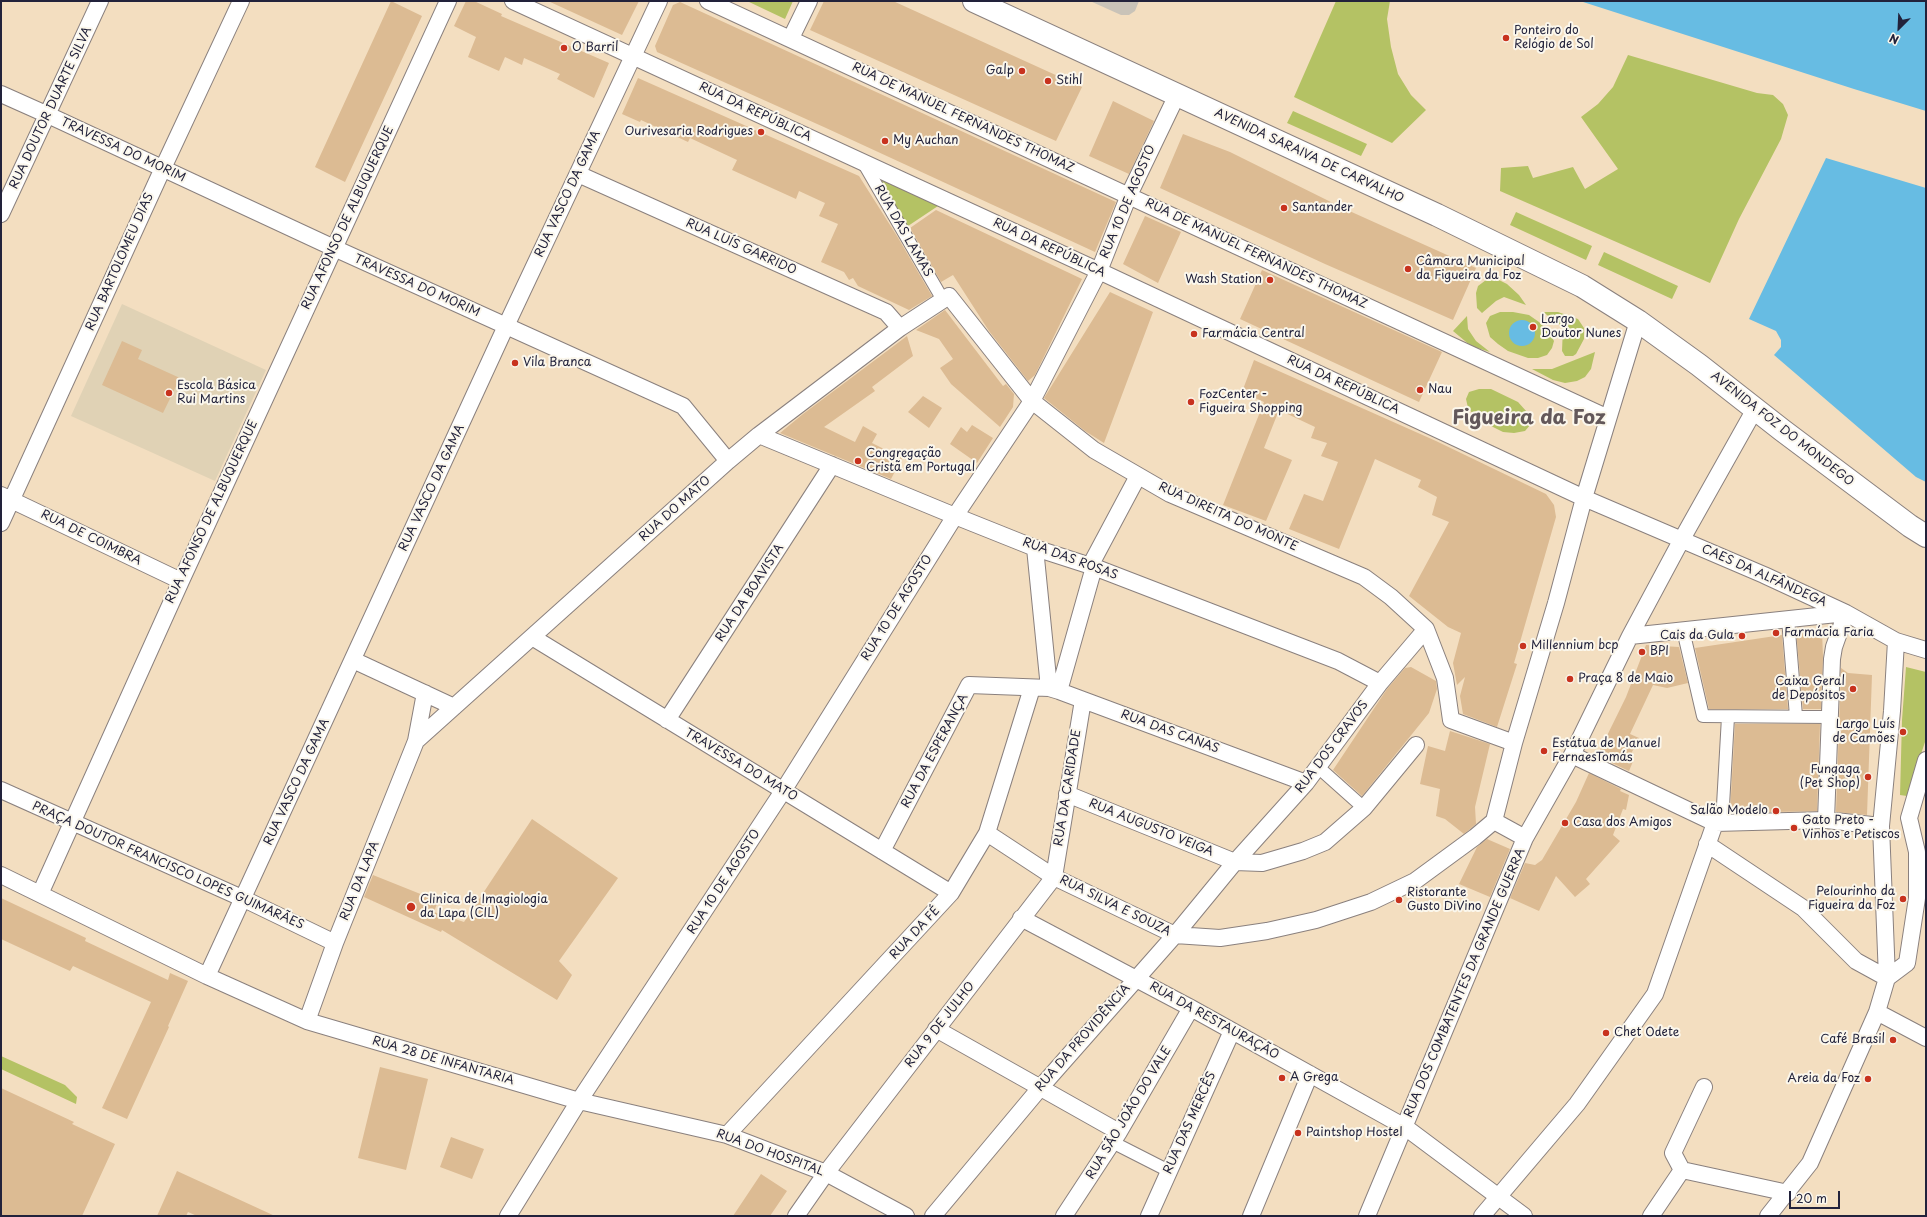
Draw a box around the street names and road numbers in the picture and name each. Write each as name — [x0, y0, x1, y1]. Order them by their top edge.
street label: RUA DOUTOR DUARTE SILVA — [7, 25, 95, 191]
street label: RUA DE MANUEL FERNANDES THOMAZ — [850, 60, 1076, 176]
street label: RUA DA REPÚBLICA — [697, 80, 813, 144]
street label: AVENIDA SARAIVA DE CARVALHO — [1212, 106, 1406, 206]
street label: TRAVESSA DO MORIM — [58, 115, 188, 185]
street label: RUA AFONSO DE ALBUQUERQUE — [299, 124, 397, 312]
street label: RUA VASCO DA GAMA — [532, 128, 604, 260]
street label: RUA 10 DE AGOSTO — [1098, 143, 1158, 261]
street label: RUA DAS LAMAS — [871, 182, 935, 280]
street label: RUA BARTOLOMEU DIAS — [83, 191, 157, 333]
street label: RUA DE MANUEL FERNANDES THOMAZ — [1143, 196, 1369, 312]
street label: RUA LUÍS GARRIDO — [683, 216, 799, 278]
street label: RUA DA REPÚBLICA — [991, 216, 1107, 280]
street label: TRAVESSA DO MORIM — [352, 252, 482, 320]
street label: RUA DA REPÚBLICA — [1285, 353, 1401, 417]
street label: AVENIDA FOZ DO MONDEGO — [1708, 369, 1856, 489]
street label: RUA AFONSO DE ALBUQUERQUE — [163, 418, 261, 606]
street label: RUA VASCO DA GAMA — [396, 422, 468, 554]
street label: RUA DO MATO — [637, 473, 713, 545]
street label: RUA DIREITA DO MONTE — [1156, 480, 1300, 554]
street label: RUA DE COIMBRA — [38, 507, 144, 569]
street label: RUA DAS ROSAS — [1020, 535, 1120, 583]
street label: RUA DA BOAVISTA — [713, 541, 787, 645]
street label: CAES DA ALFÂNDEGA — [1699, 542, 1829, 610]
street label: RUA 10 DE AGOSTO — [859, 553, 935, 663]
street label: RUA DA ESPERANÇA — [899, 691, 971, 811]
street label: RUA DOS CRAVOS — [1293, 698, 1371, 796]
street label: RUA DAS CANAS — [1119, 707, 1221, 757]
street label: RUA VASCO DA GAMA — [261, 716, 333, 848]
street label: TRAVESSA DO MATO — [682, 726, 800, 804]
street label: RUA DA CARIDADE — [1052, 729, 1084, 847]
street label: RUA AUGUSTO VEIGA — [1087, 796, 1215, 860]
street label: PRAÇA DOUTOR FRANCISCO LOPES GUIMARÃES — [30, 799, 306, 933]
street label: RUA 10 DE AGOSTO — [685, 827, 763, 937]
street label: RUA DA LAPA — [338, 839, 382, 923]
street label: RUA DOS COMBATENTES DA GRANDE GUERRA — [1402, 846, 1528, 1120]
street label: RUA SILVA E SOUZA — [1057, 873, 1173, 939]
street label: RUA DA FÉ — [887, 904, 943, 962]
street label: RUA 9 DE JULHO — [902, 979, 978, 1071]
street label: RUA DA RESTAURAÇÃO — [1147, 979, 1281, 1063]
street label: RUA DA PROVIDÊNCIA — [1033, 981, 1133, 1095]
street label: RUA 28 DE INFANTARIA — [370, 1034, 516, 1088]
street label: RUA SÃO JOÃO DO VALE — [1084, 1044, 1174, 1182]
street label: RUA DAS MERCÊS — [1161, 1070, 1219, 1176]
street label: RUA DO HOSPITAL — [714, 1127, 826, 1179]

